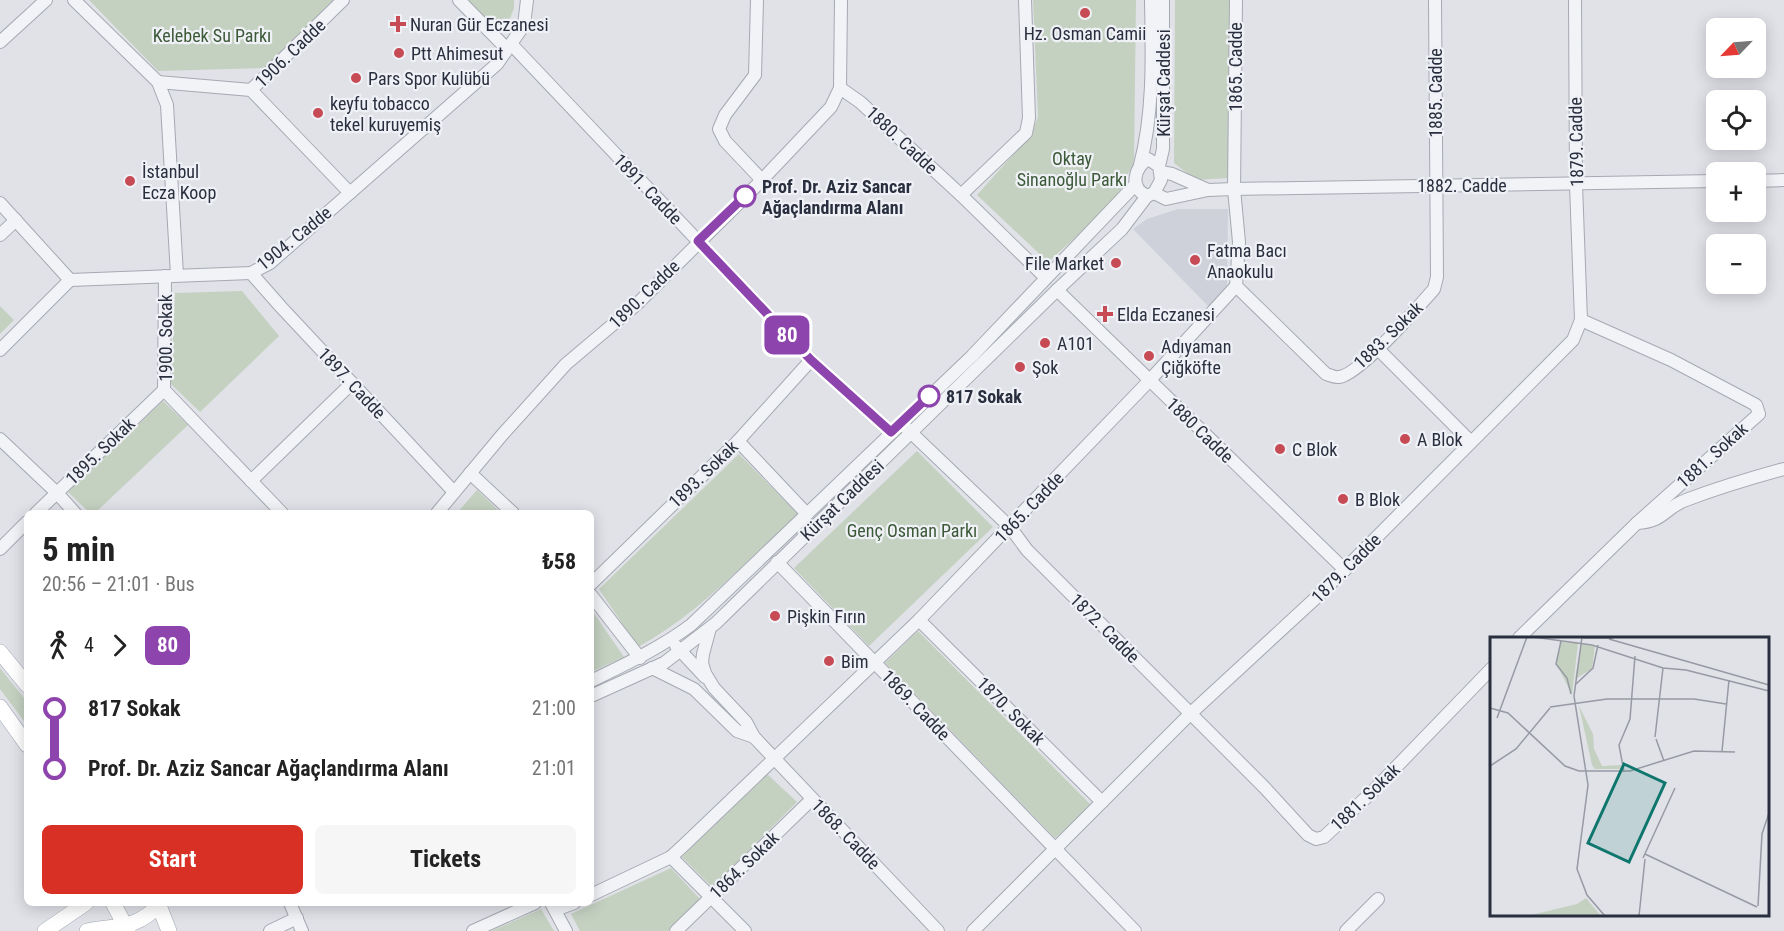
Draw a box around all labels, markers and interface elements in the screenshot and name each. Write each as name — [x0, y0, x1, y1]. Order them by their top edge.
marker: Hz. Osman Camii — [1078, 6, 1092, 20]
street label: 1906. Cadde — [250, 14, 330, 92]
place label: Nuran Gür Eczanesi — [410, 14, 549, 35]
marker: Nuran Gür Eczanesi — [391, 17, 405, 31]
north arrow — [1706, 18, 1766, 78]
map controls — [1706, 18, 1766, 294]
street label: 1865. Cadde — [1225, 22, 1246, 112]
place label: Hz. Osman Camii — [1024, 23, 1146, 44]
park label: Kelebek Su Parkı — [153, 25, 271, 46]
street label: Kürşat Caddesi — [1153, 29, 1174, 137]
place label: Ptt Ahimesut — [411, 43, 503, 64]
marker: Ptt Ahimesut — [392, 46, 406, 60]
street label: 1885. Cadde — [1425, 48, 1446, 138]
place label: Pars Spor Kulübü — [368, 68, 490, 89]
marker: Pars Spor Kulübü — [349, 71, 363, 85]
button: locate — [1706, 90, 1766, 150]
place label: keyfu tobacco tekel kuruyemiş — [330, 93, 441, 135]
street label: 1879. Cadde — [1565, 97, 1587, 187]
street label: 1880. Cadde — [862, 102, 942, 178]
marker: keyfu tobacco tekel kuruyemiş — [311, 106, 325, 120]
park label: Oktay Sinanoğlu Parkı — [1017, 148, 1127, 190]
street label: 1891. Cadde — [609, 149, 687, 229]
place label: İstanbul Ecza Koop — [142, 161, 216, 203]
button: + — [1706, 162, 1766, 222]
marker: İstanbul Ecza Koop — [123, 174, 137, 188]
street label: 1882. Cadde — [1417, 175, 1507, 196]
place label: Prof. Dr. Aziz Sancar Ağaçlandırma Alanı — [762, 176, 912, 218]
marker: Prof. Dr. Aziz Sancar Ağaçlandırma Alanı — [734, 185, 756, 207]
street label: 1904. Cadde — [253, 202, 335, 274]
button: − — [1706, 234, 1766, 294]
place label: Fatma Bacı Anaokulu — [1207, 240, 1287, 282]
place label: File Market — [1025, 253, 1104, 274]
marker: Fatma Bacı Anaokulu — [1188, 253, 1202, 267]
street label: 1890. Cadde — [604, 255, 684, 333]
marker: File Market — [1109, 256, 1123, 270]
street label: 1900. Sokak — [155, 294, 176, 382]
street label: 1883. Sokak — [1349, 297, 1427, 373]
place label: Elda Eczanesi — [1117, 304, 1215, 325]
marker: Elda Eczanesi — [1098, 307, 1112, 321]
line badge: 80 — [760, 316, 814, 354]
text: 80 — [776, 323, 798, 347]
place label: A101 — [1057, 333, 1094, 354]
marker: A101 — [1038, 336, 1052, 350]
place label: Adıyaman Çiğköfte — [1161, 336, 1231, 378]
street label: 1897. Cadde — [314, 343, 390, 423]
marker: Adıyaman Çiğköfte — [1142, 349, 1156, 363]
place label: Şok — [1032, 357, 1058, 378]
marker: Şok — [1013, 360, 1027, 374]
marker: 817 Sokak — [918, 385, 940, 407]
place label: 817 Sokak — [946, 386, 1022, 407]
street label: 1880 Cadde — [1162, 393, 1238, 467]
street label: 1895. Sokak — [61, 413, 139, 489]
street label: 1881. Sokak — [1672, 418, 1752, 492]
place label: A Blok — [1417, 429, 1463, 450]
marker: A Blok — [1398, 432, 1412, 446]
street label: 1893. Sokak — [664, 436, 742, 512]
place label: C Blok — [1292, 439, 1337, 460]
marker: C Blok — [1273, 442, 1287, 456]
street label: Kürşat Caddesi — [796, 455, 888, 545]
street label: 1865. Cadde — [990, 467, 1068, 547]
place label: B Blok — [1355, 489, 1400, 510]
marker: B Blok — [1336, 492, 1350, 506]
park label: Genç Osman Parkı — [847, 520, 977, 541]
street label: 1879. Cadde — [1307, 529, 1385, 607]
text: 5 min — [42, 530, 115, 569]
text: ₺58 — [542, 549, 576, 574]
text: 20:56 – 21:01 · Bus — [42, 572, 195, 596]
street label: 1872. Cadde — [1066, 589, 1144, 667]
place label: Pişkin Fırın — [787, 606, 866, 627]
marker: Pişkin Fırın — [768, 609, 782, 623]
icon: walk — [42, 629, 75, 662]
icon: forward — [103, 629, 136, 662]
text: 4 — [84, 633, 94, 657]
text: 80 — [157, 633, 178, 657]
inset map — [1490, 637, 1769, 916]
place label: Bim — [841, 651, 869, 672]
marker: Bim — [822, 654, 836, 668]
street label: 1869. Cadde — [877, 665, 955, 745]
street label: 1870. Sokak — [973, 673, 1049, 749]
text: 817 Sokak — [88, 696, 181, 721]
text: 21:00 — [532, 696, 576, 720]
text: Prof. Dr. Aziz Sancar Ağaçlandırma Alanı — [88, 756, 449, 781]
text: 21:01 — [532, 756, 576, 780]
street label: 1881. Sokak — [1326, 759, 1404, 835]
street label: 1868. Cadde — [807, 794, 885, 874]
button: Start — [42, 825, 303, 894]
button: Tickets — [315, 825, 576, 894]
street label: 1864. Sokak — [705, 827, 783, 903]

